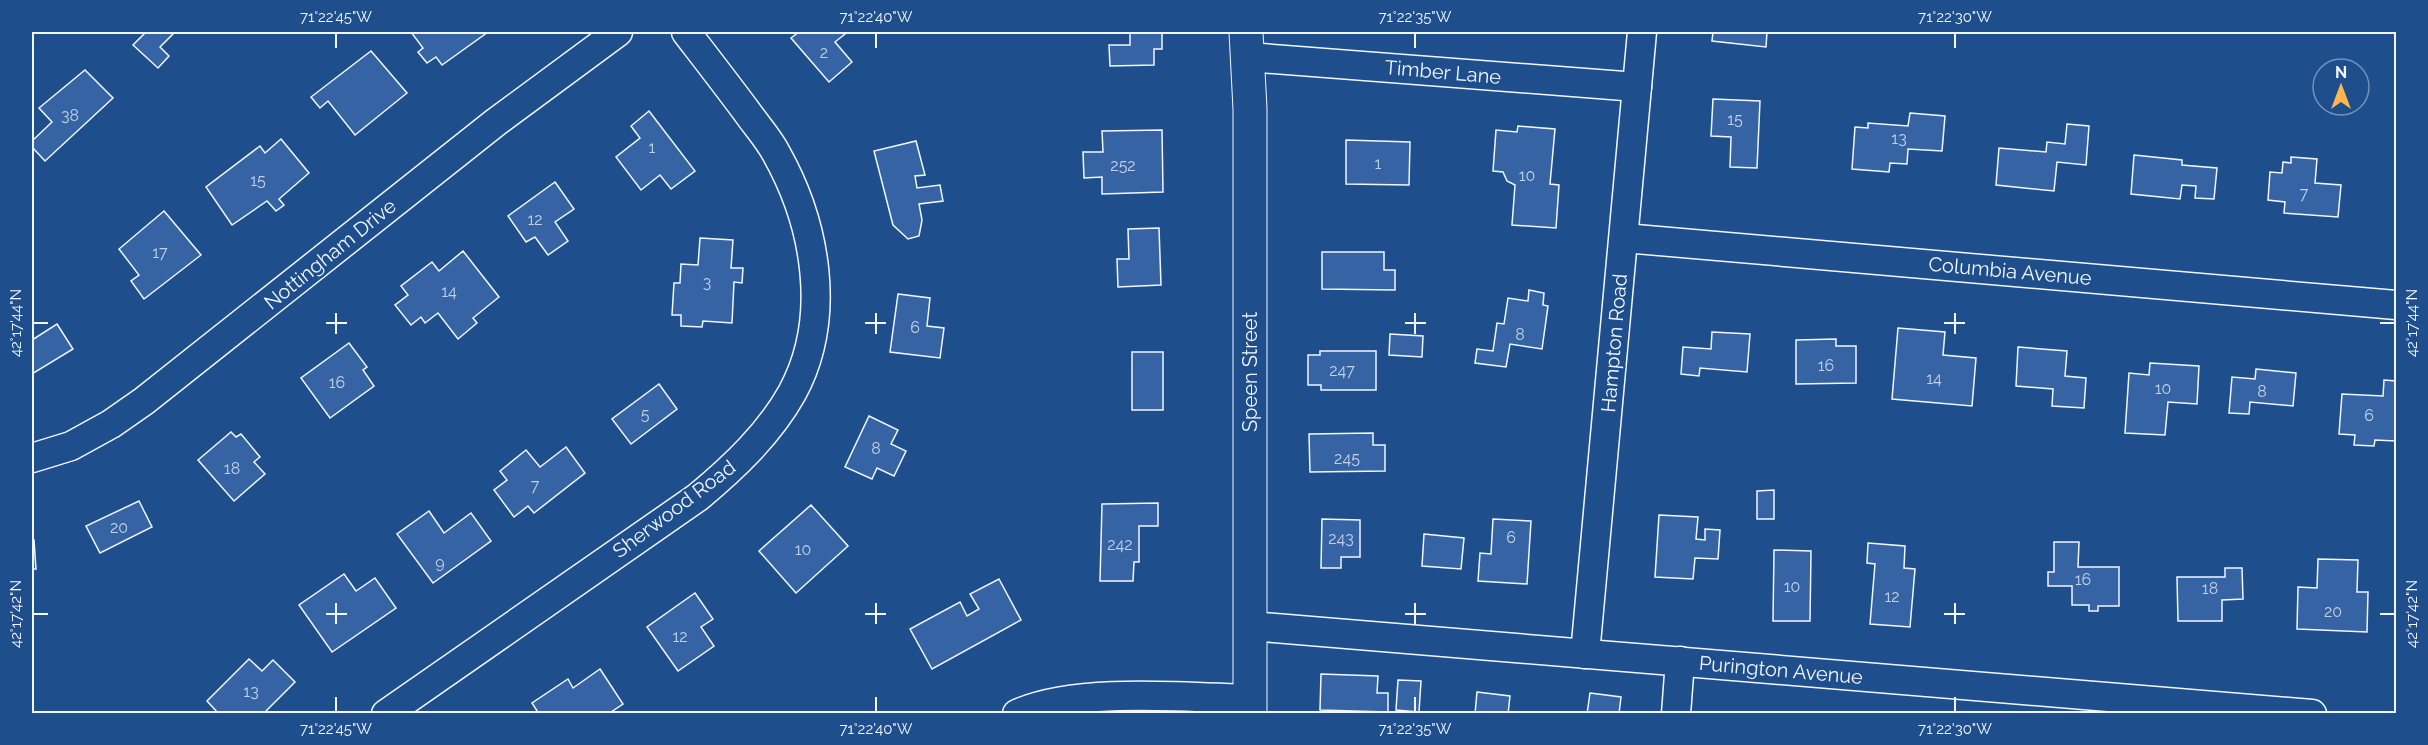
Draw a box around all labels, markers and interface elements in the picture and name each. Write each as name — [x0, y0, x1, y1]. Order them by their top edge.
text: 71°22'45"W — [300, 8, 372, 26]
text: 71°22'40"W — [840, 8, 913, 26]
text: 71°22'35"W — [1379, 8, 1452, 26]
text: 71°22'30"W — [1918, 8, 1992, 26]
house number: 2 — [820, 43, 828, 62]
street label: Timber Lane — [1384, 55, 1502, 89]
north arrow — [2311, 57, 2371, 117]
text: N — [2335, 63, 2347, 82]
house number: 38 — [61, 106, 79, 125]
house number: 15 — [1727, 110, 1743, 129]
house number: 13 — [1891, 129, 1907, 148]
house number: 1 — [649, 138, 656, 157]
house number: 1 — [1375, 154, 1382, 173]
house number: 252 — [1110, 156, 1136, 175]
house number: 10 — [1519, 166, 1535, 185]
house number: 15 — [250, 171, 266, 190]
house number: 7 — [2300, 184, 2309, 203]
street label: Nottingham Drive — [259, 193, 401, 314]
house number: 12 — [527, 210, 543, 229]
house number: 17 — [152, 243, 168, 262]
street label: Columbia Avenue — [1927, 252, 2093, 290]
house number: 3 — [703, 273, 711, 292]
street label: Hampton Road — [1596, 273, 1632, 413]
house number: 14 — [441, 282, 457, 301]
text: 42°17'44"N — [7, 289, 25, 357]
text: 42°17'44"N — [2403, 289, 2421, 357]
street label: Speen Street — [1238, 312, 1262, 432]
house number: 6 — [910, 318, 920, 337]
house number: 8 — [1515, 325, 1525, 344]
house number: 16 — [1818, 356, 1834, 375]
house number: 247 — [1329, 361, 1355, 380]
house number: 14 — [1926, 369, 1942, 388]
house number: 16 — [329, 373, 345, 392]
house number: 10 — [2155, 379, 2171, 398]
house number: 8 — [2257, 382, 2267, 401]
house number: 5 — [641, 405, 650, 424]
house number: 6 — [2364, 406, 2374, 425]
house number: 8 — [871, 439, 881, 458]
house number: 245 — [1334, 449, 1360, 468]
street label: Sherwood Road — [608, 455, 740, 563]
house number: 18 — [224, 459, 240, 478]
house number: 7 — [531, 476, 540, 495]
house number: 20 — [110, 518, 128, 537]
house number: 6 — [1506, 528, 1516, 547]
house number: 243 — [1328, 529, 1354, 548]
house number: 242 — [1107, 535, 1133, 554]
house number: 10 — [795, 540, 811, 559]
house number: 9 — [435, 553, 445, 572]
house number: 16 — [2075, 570, 2091, 589]
house number: 10 — [1784, 577, 1800, 596]
house number: 18 — [2202, 579, 2218, 598]
text: 42°17'42"N — [7, 580, 25, 648]
text: 42°17'42"N — [2403, 580, 2421, 648]
house number: 12 — [1884, 587, 1900, 606]
house number: 20 — [2324, 602, 2342, 621]
house number: 12 — [672, 627, 688, 646]
street label: Purington Avenue — [1698, 651, 1864, 689]
house number: 13 — [243, 682, 259, 701]
text: 71°22'45"W — [300, 720, 372, 738]
text: 71°22'40"W — [840, 720, 913, 738]
text: 71°22'35"W — [1379, 720, 1452, 738]
text: 71°22'30"W — [1918, 720, 1992, 738]

